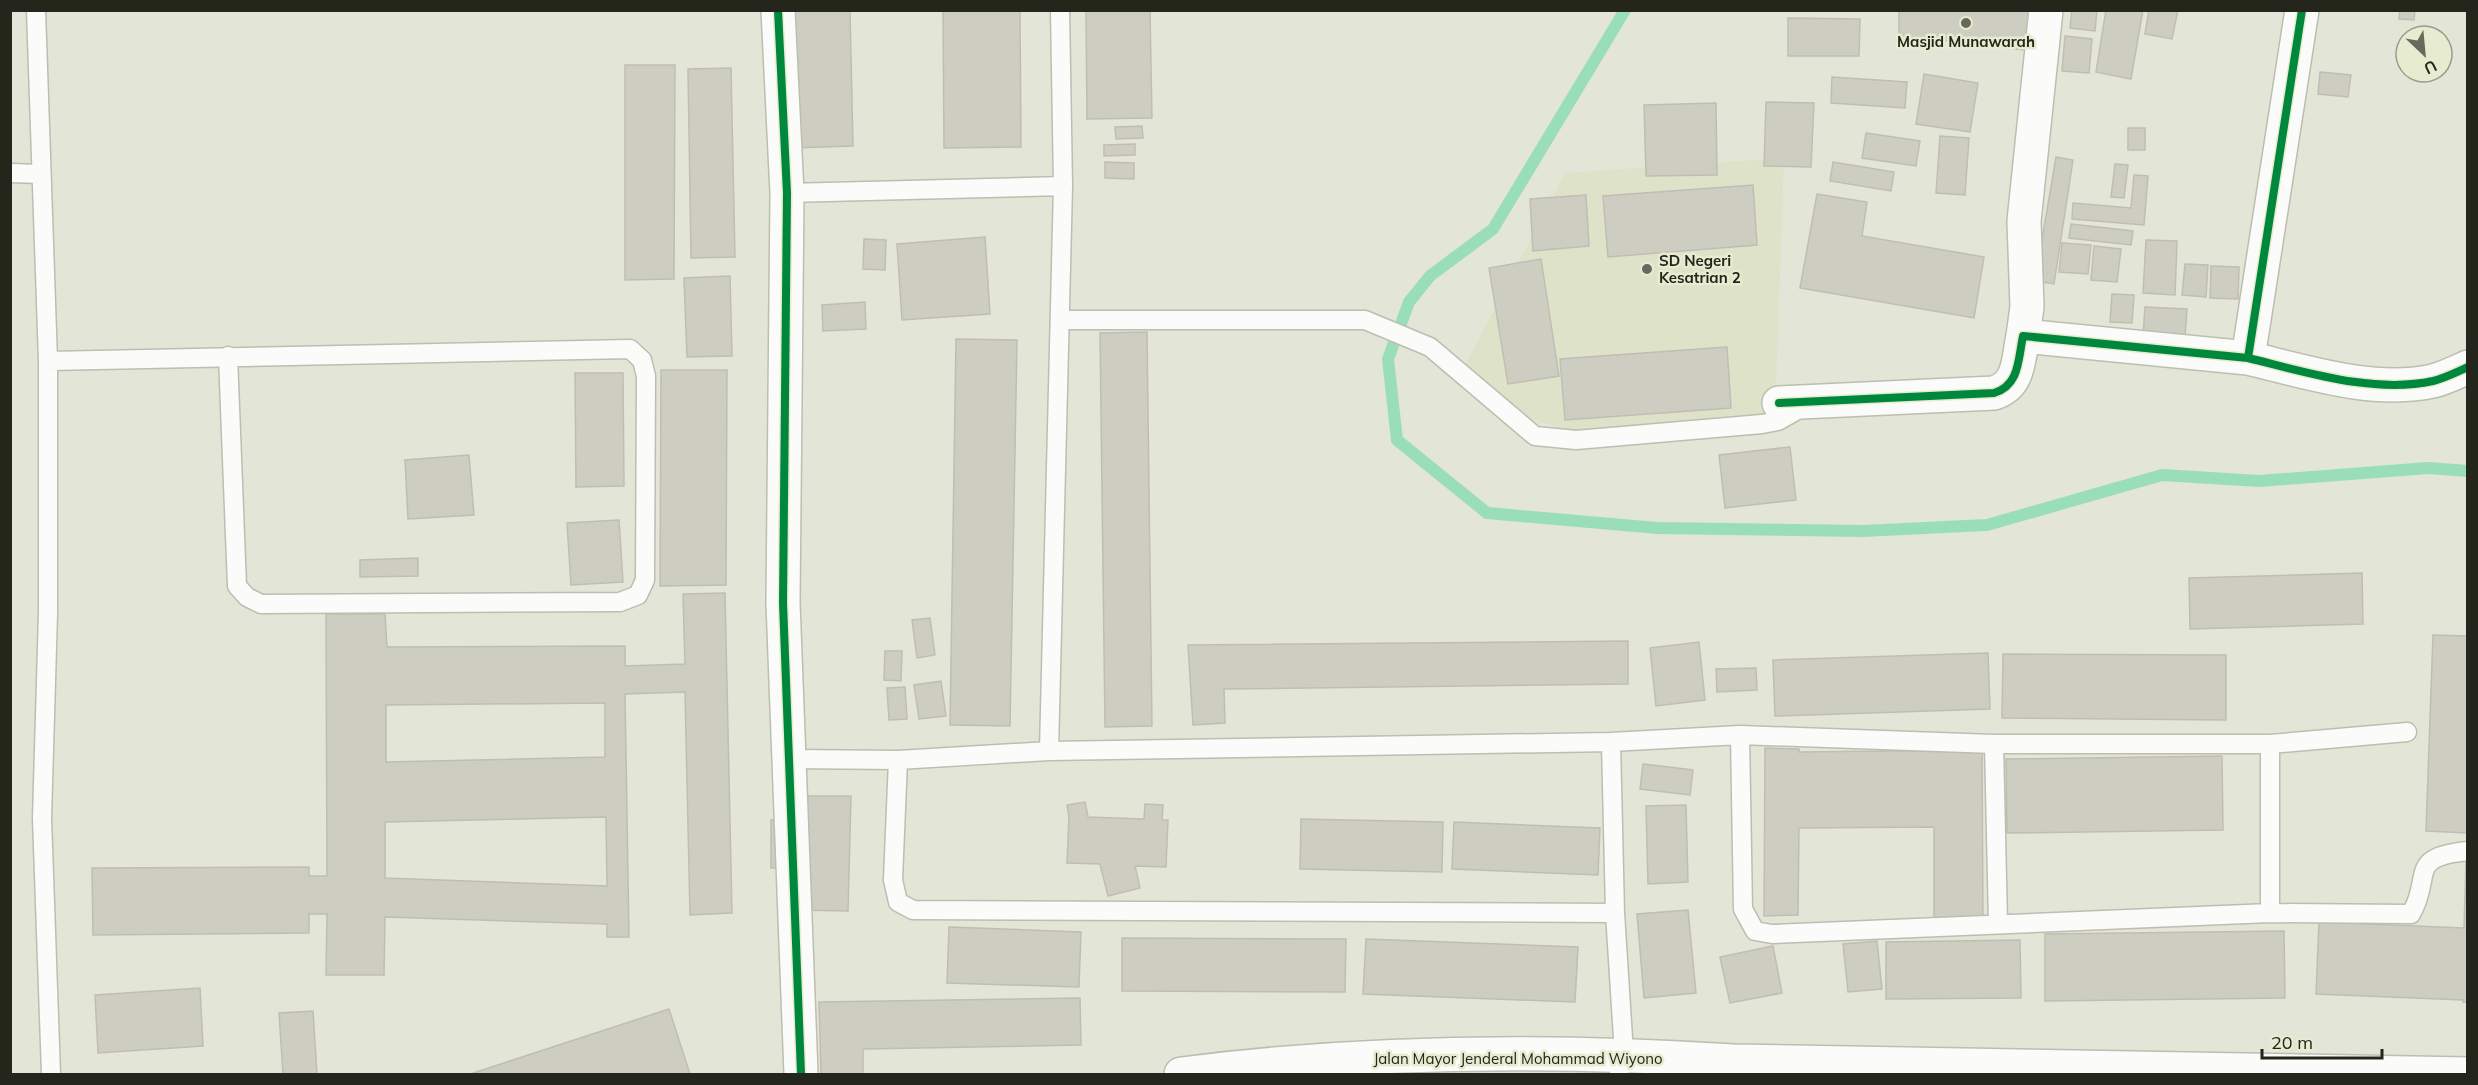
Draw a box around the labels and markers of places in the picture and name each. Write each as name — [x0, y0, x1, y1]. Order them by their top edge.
marker: Masjid Munawarah — [1959, 16, 1973, 30]
place label: Masjid Munawarah — [1897, 32, 2035, 51]
place label: SD Negeri Kesatrian 2 — [1659, 251, 1741, 287]
marker: SD Negeri Kesatrian 2 — [1640, 262, 1654, 276]

